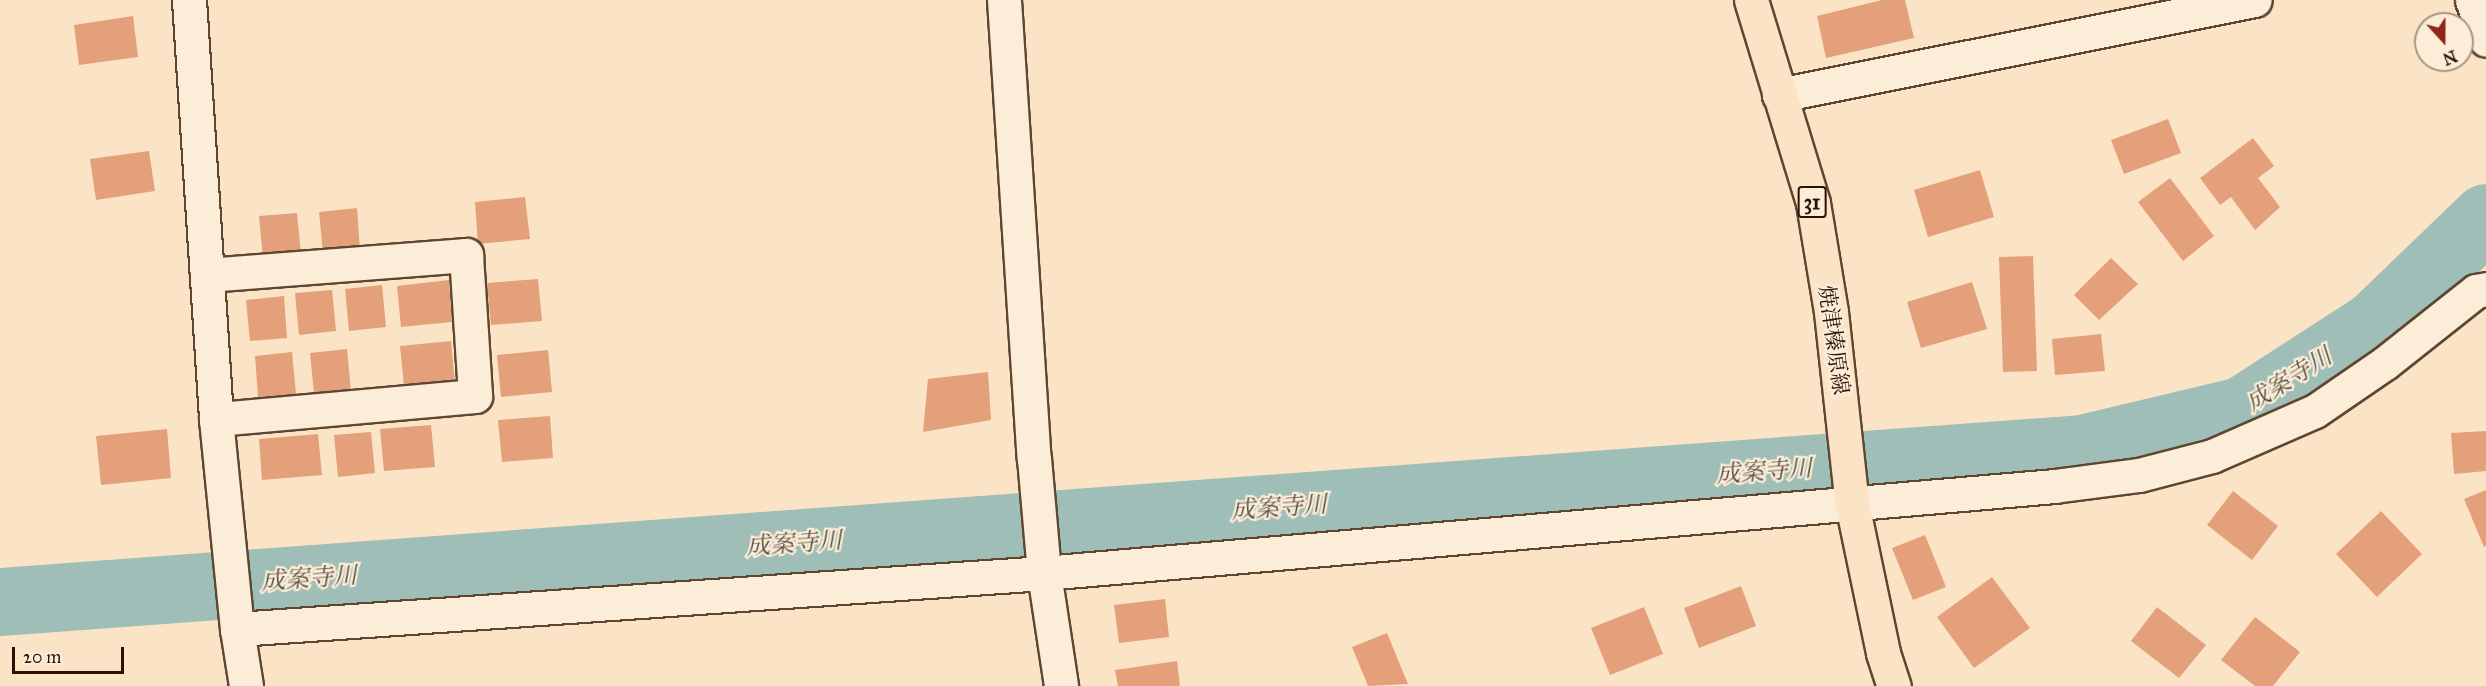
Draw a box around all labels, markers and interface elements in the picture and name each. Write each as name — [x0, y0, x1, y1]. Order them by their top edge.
north arrow — [2414, 12, 2474, 72]
text: N — [2440, 46, 2460, 69]
road number: 31 — [1797, 184, 1827, 220]
street label: 焼津榛原線 — [1813, 284, 1855, 396]
water label: 成案寺川 — [2241, 342, 2337, 418]
water label: 成案寺川 — [1715, 454, 1813, 490]
water label: 成案寺川 — [1230, 490, 1328, 526]
water label: 成案寺川 — [745, 526, 843, 562]
water label: 成案寺川 — [260, 561, 358, 597]
scale bar — [15, 635, 128, 673]
text: 20 m — [23, 646, 61, 668]

